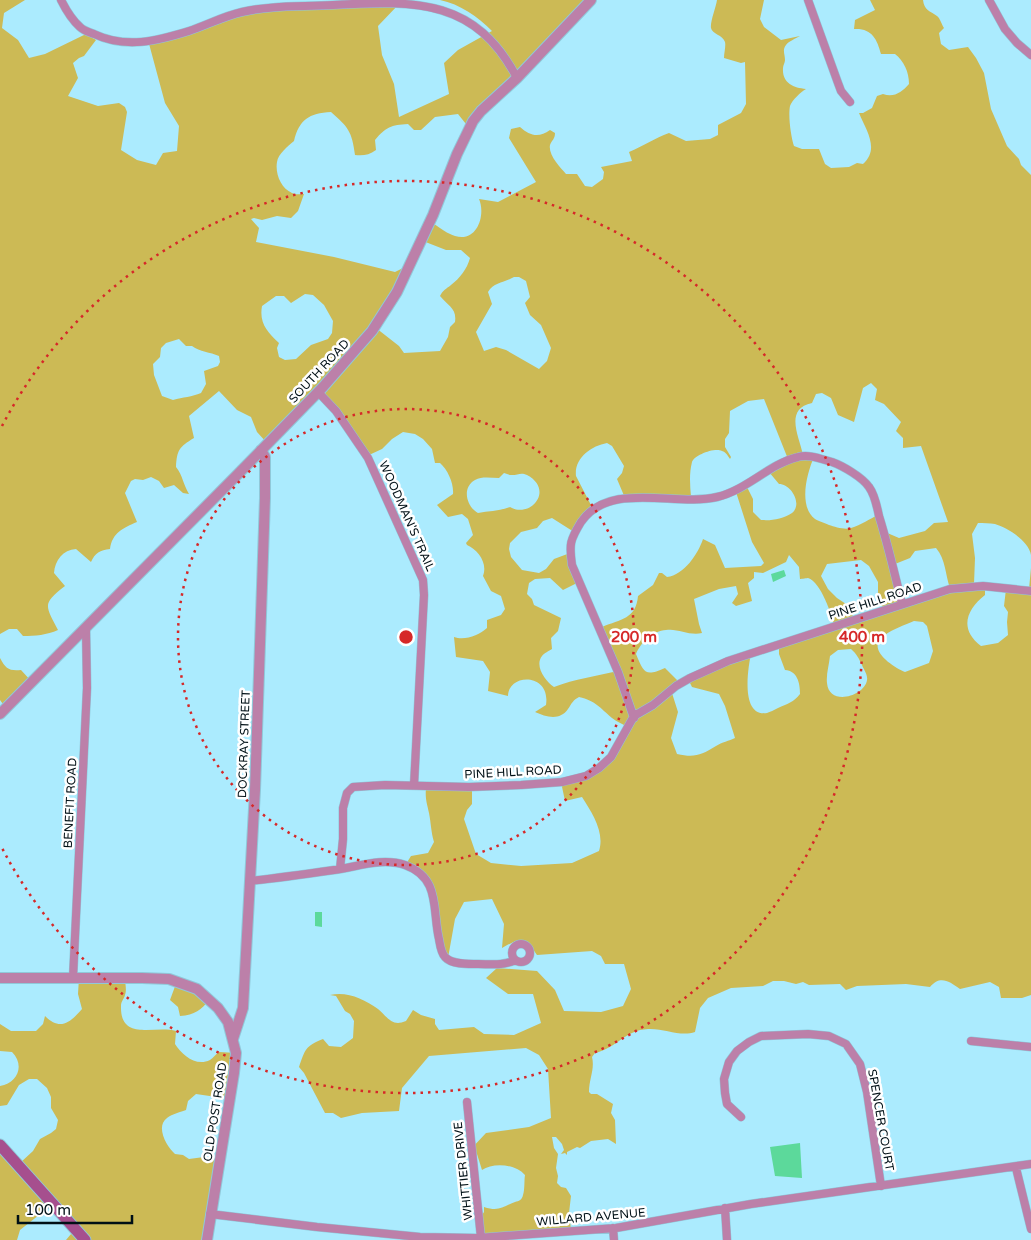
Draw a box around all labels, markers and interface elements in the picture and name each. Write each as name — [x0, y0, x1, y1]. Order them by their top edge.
street label: SOUTH ROAD — [286, 336, 352, 406]
street label: WOODMAN'S TRAIL — [376, 459, 438, 573]
street label: PINE HILL ROAD — [827, 579, 923, 623]
centre of rings — [397, 628, 415, 646]
text: 200 m — [611, 628, 657, 646]
text: 400 m — [839, 628, 885, 646]
street label: DOCKRAY STREET — [235, 689, 253, 798]
street label: BENEFIT ROAD — [61, 757, 79, 849]
street label: PINE HILL ROAD — [464, 762, 562, 782]
street label: OLD POST ROAD — [200, 1061, 230, 1163]
street label: SPENCER COURT — [865, 1068, 897, 1173]
street label: WHITTIER DRIVE — [451, 1121, 475, 1221]
scale bar — [18, 1192, 131, 1224]
text: 100 m — [25, 1201, 71, 1219]
street label: WILLARD AVENUE — [536, 1205, 647, 1229]

